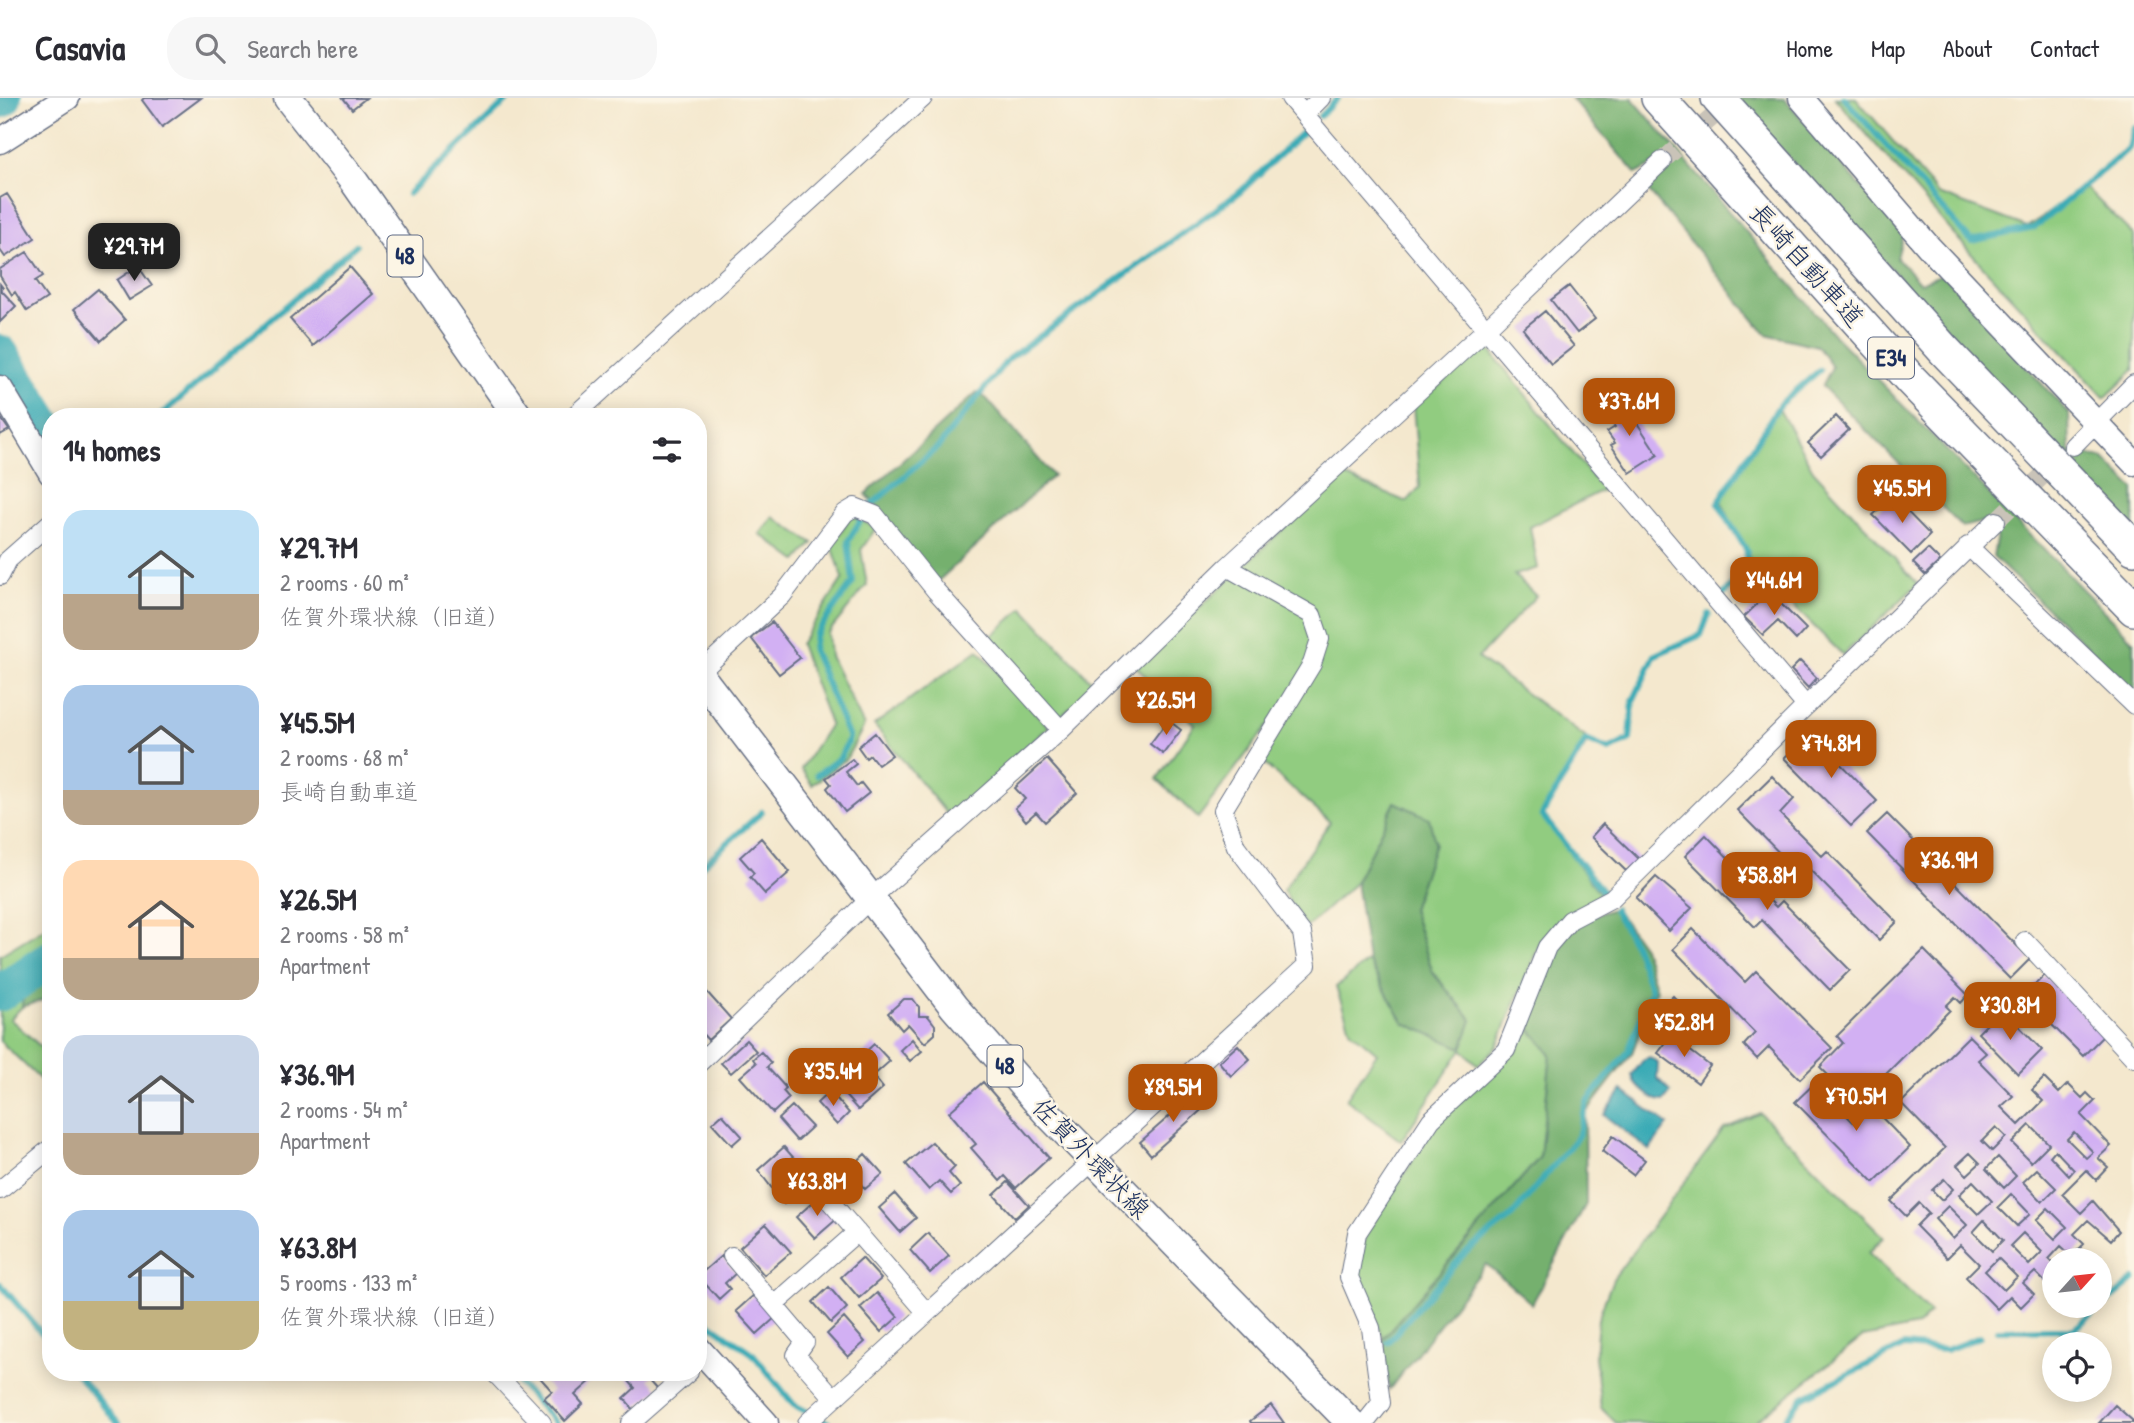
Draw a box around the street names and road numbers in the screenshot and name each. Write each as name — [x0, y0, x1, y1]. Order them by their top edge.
street label: 長崎自動車道 — [1742, 195, 1873, 334]
road number: 48 — [388, 236, 422, 276]
road number: E34 — [1868, 338, 1914, 379]
road number: 48 — [988, 1046, 1023, 1086]
street label: 佐賀外環状線 — [1025, 1089, 1158, 1226]

